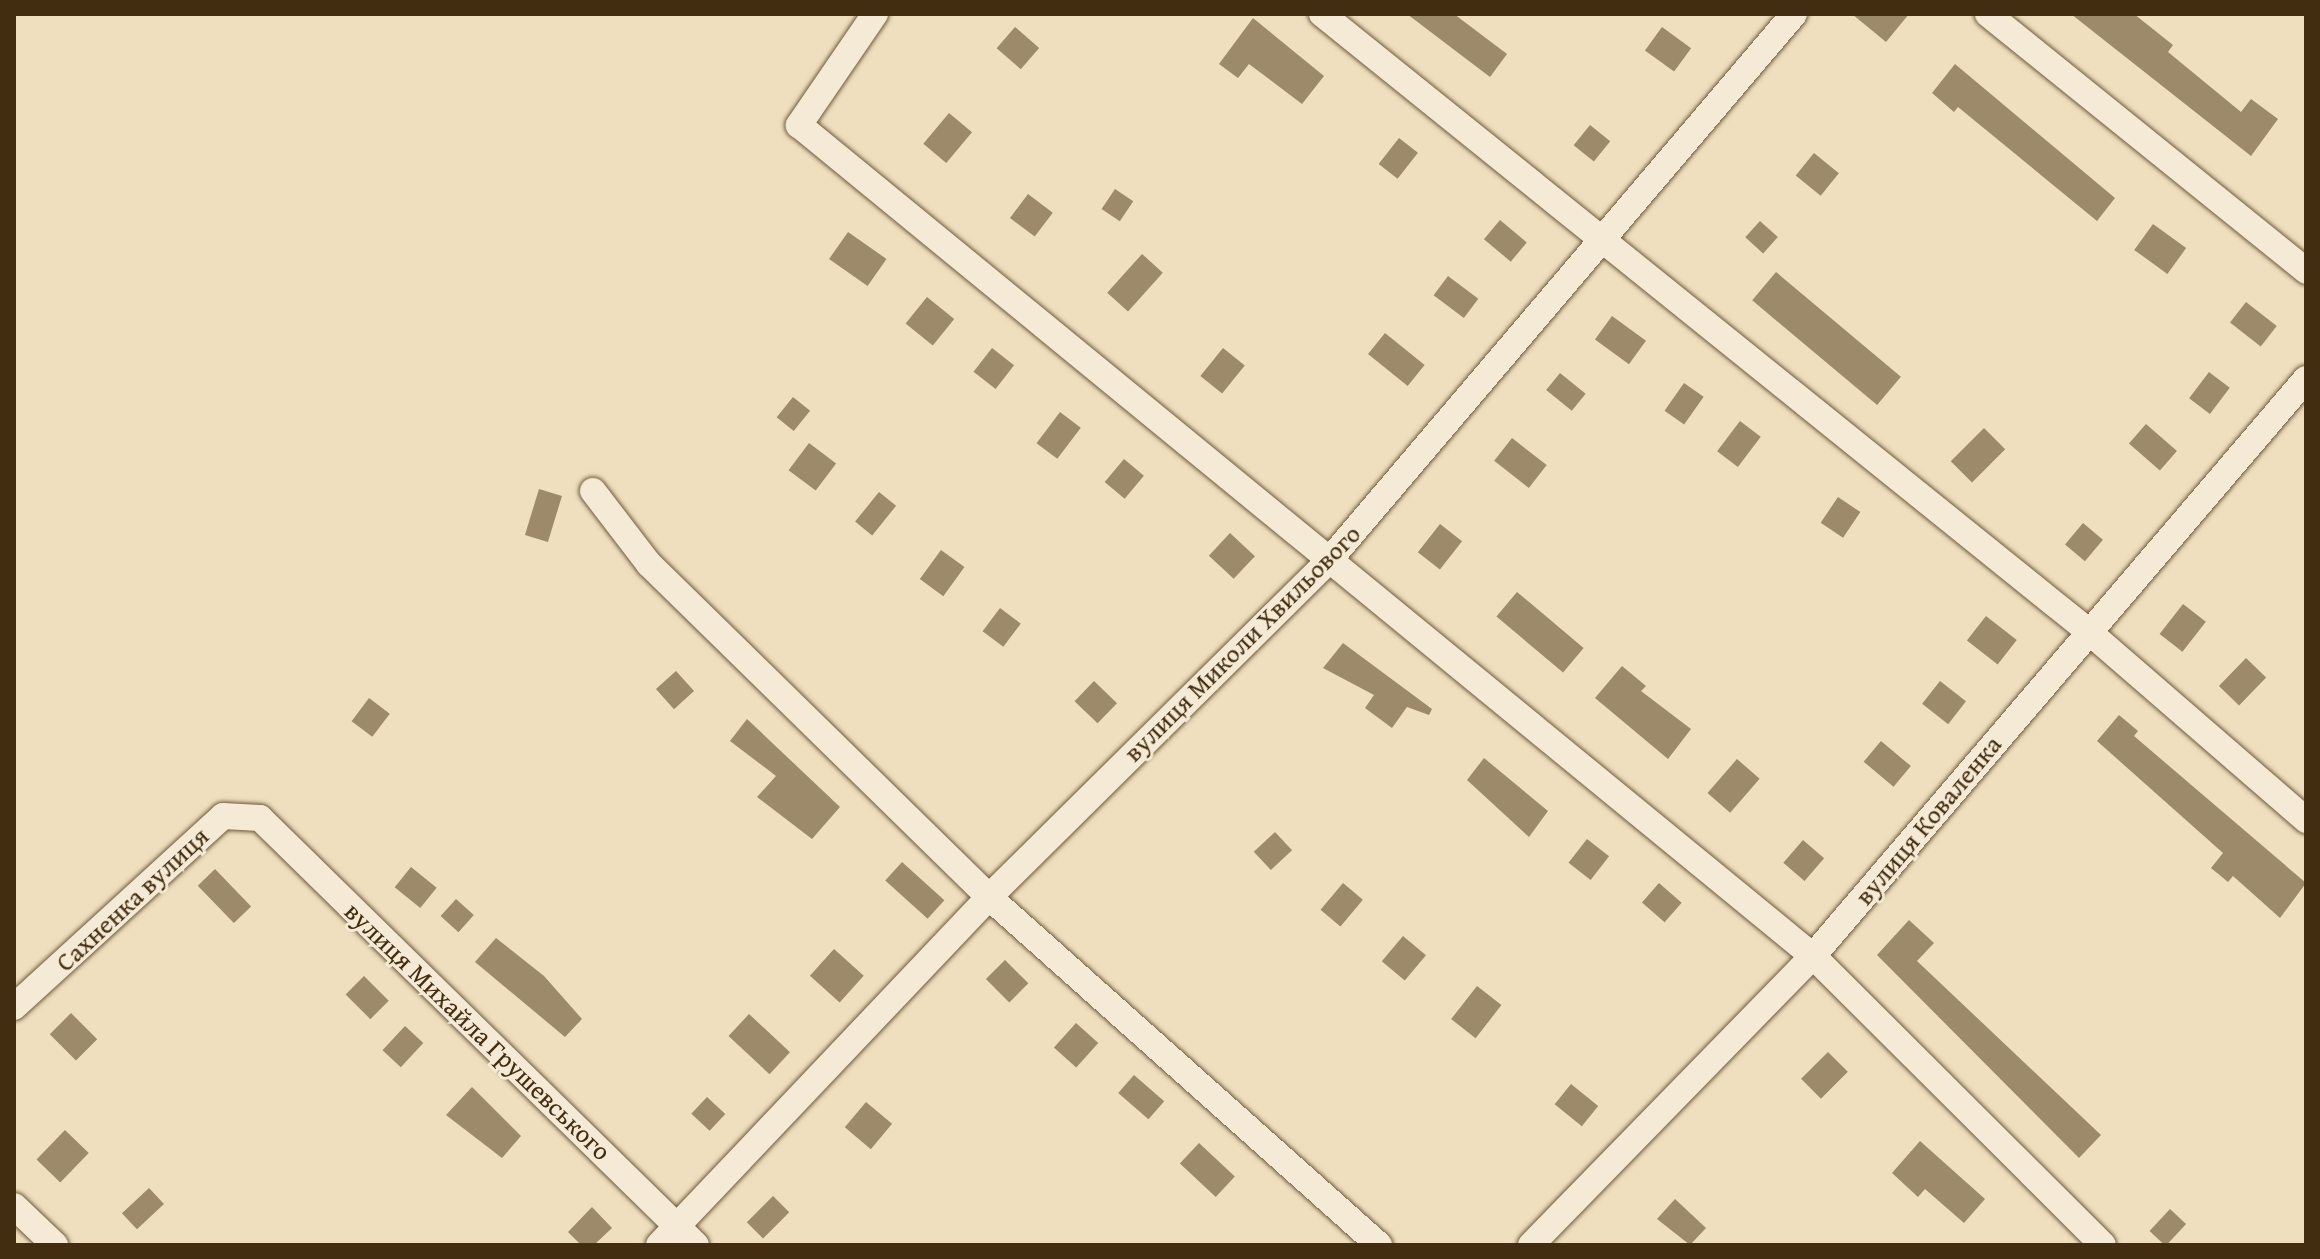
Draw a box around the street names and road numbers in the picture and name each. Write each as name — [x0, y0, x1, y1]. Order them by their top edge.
street label: вулиця Миколи Хвильового — [1117, 518, 1367, 768]
street label: вулиця Коваленка — [1848, 729, 2008, 911]
street label: Сахненка вулиця — [49, 820, 215, 978]
street label: вулиця Михайла Грушевського — [338, 895, 618, 1167]

